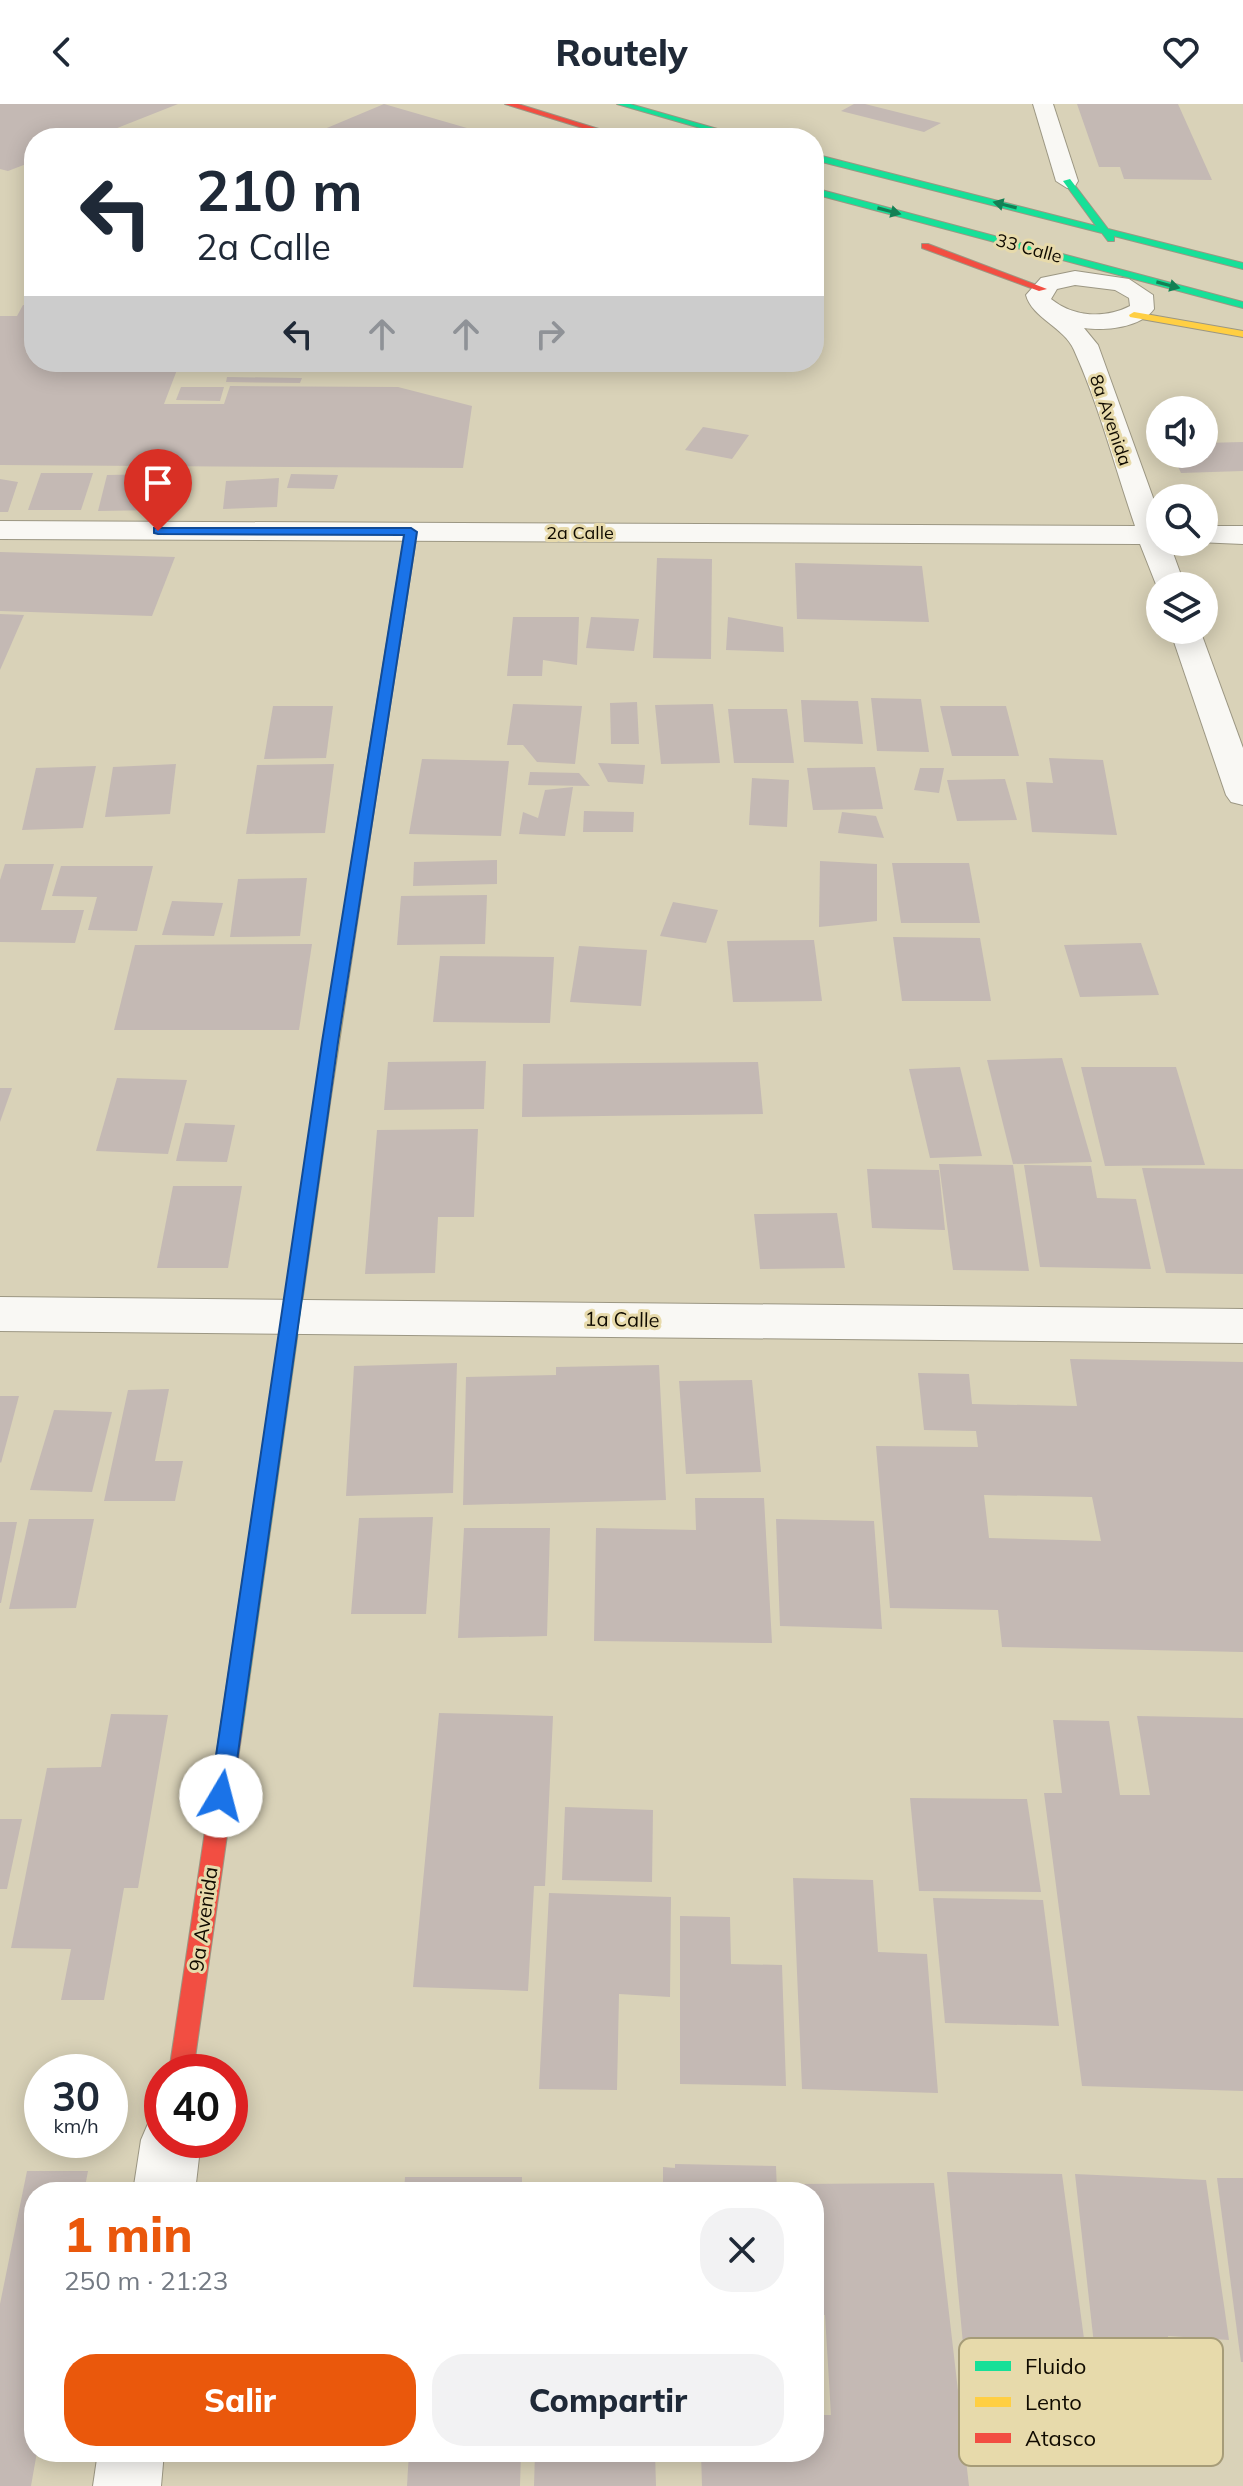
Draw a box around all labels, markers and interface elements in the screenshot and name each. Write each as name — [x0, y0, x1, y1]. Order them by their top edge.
icon: back — [40, 30, 84, 74]
text: Routely — [555, 30, 688, 75]
icon: heart — [1159, 30, 1203, 74]
text: 210 m — [196, 155, 363, 225]
icon: left — [64, 160, 168, 264]
one-way arrow — [992, 198, 1017, 210]
one-way arrow — [878, 205, 902, 218]
text: 2a Calle — [196, 224, 331, 269]
street label: 33 Calle — [993, 228, 1065, 268]
one-way arrow — [1155, 279, 1180, 291]
icon: left — [276, 312, 320, 356]
icon: ahead — [360, 312, 404, 356]
icon: ahead — [444, 312, 488, 356]
icon: right — [528, 312, 572, 356]
street label: 8a Avenida — [1085, 371, 1137, 469]
map controls — [1146, 396, 1218, 644]
button: sound — [1146, 396, 1218, 468]
pin — [124, 449, 192, 531]
icon: arrive — [136, 461, 180, 505]
button: search — [1146, 484, 1218, 556]
street label: 2a Calle — [546, 521, 614, 544]
button: layers — [1146, 572, 1218, 644]
street label: 1a Calle — [584, 1306, 660, 1332]
position arrow — [179, 1754, 263, 1838]
street label: 9a Avenida — [183, 1865, 223, 1973]
speed limit sign: 40 — [144, 2054, 248, 2158]
text: 30 — [52, 2071, 100, 2121]
text: km/h — [53, 2113, 99, 2138]
text: 1 min — [64, 2204, 193, 2264]
button: close — [700, 2208, 784, 2292]
text: 250 m · 21:23 — [64, 2264, 228, 2297]
legend — [959, 2338, 1223, 2466]
text: Fluido — [1025, 2352, 1086, 2380]
button: Salir — [64, 2354, 416, 2446]
button: Compartir — [432, 2354, 784, 2446]
text: Lento — [1025, 2388, 1082, 2416]
text: Atasco — [1025, 2424, 1096, 2452]

